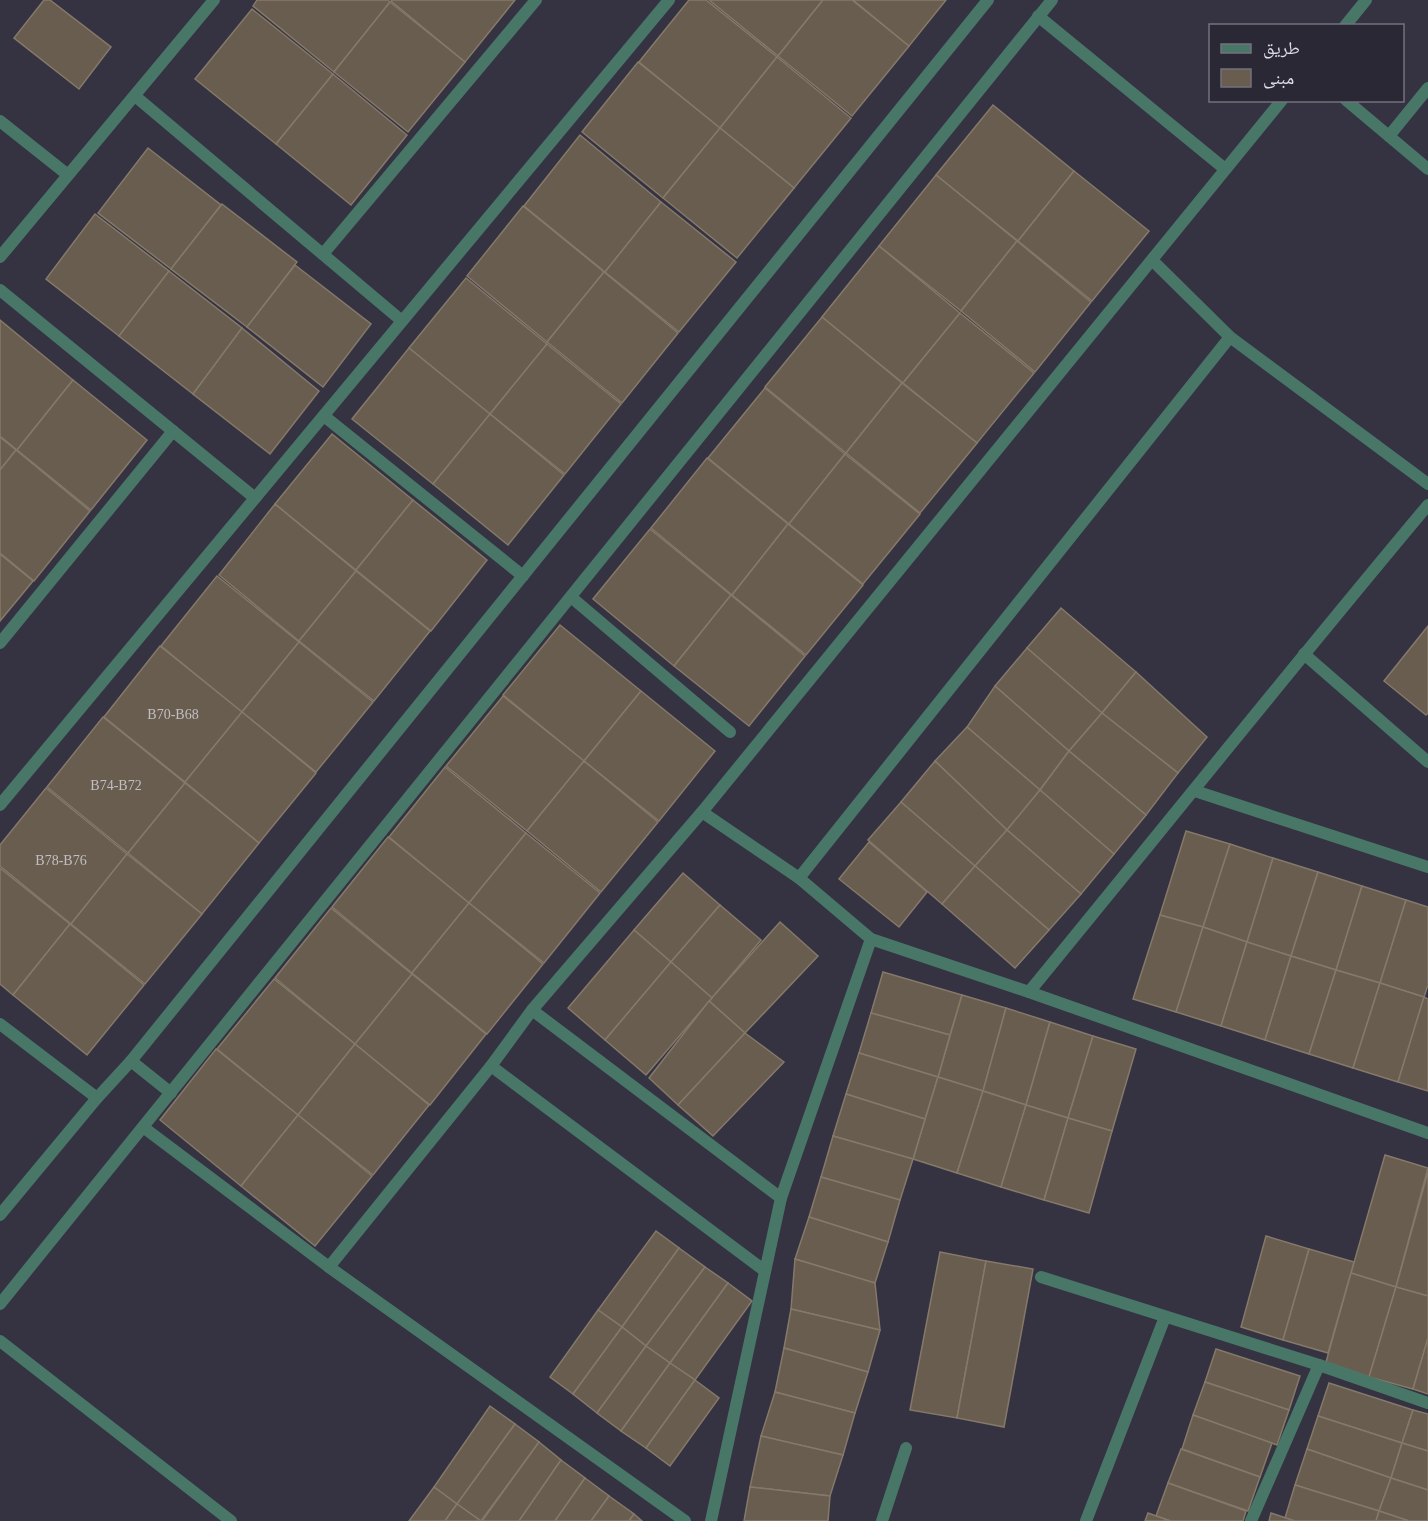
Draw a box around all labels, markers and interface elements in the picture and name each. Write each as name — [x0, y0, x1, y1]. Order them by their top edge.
legend — [1209, 24, 1404, 102]
text: طريق — [1263, 38, 1300, 59]
text: مبنى — [1263, 68, 1294, 89]
house number: B70-B68 — [147, 707, 199, 722]
house number: B74-B72 — [90, 778, 142, 793]
house number: B78-B76 — [35, 853, 87, 868]

